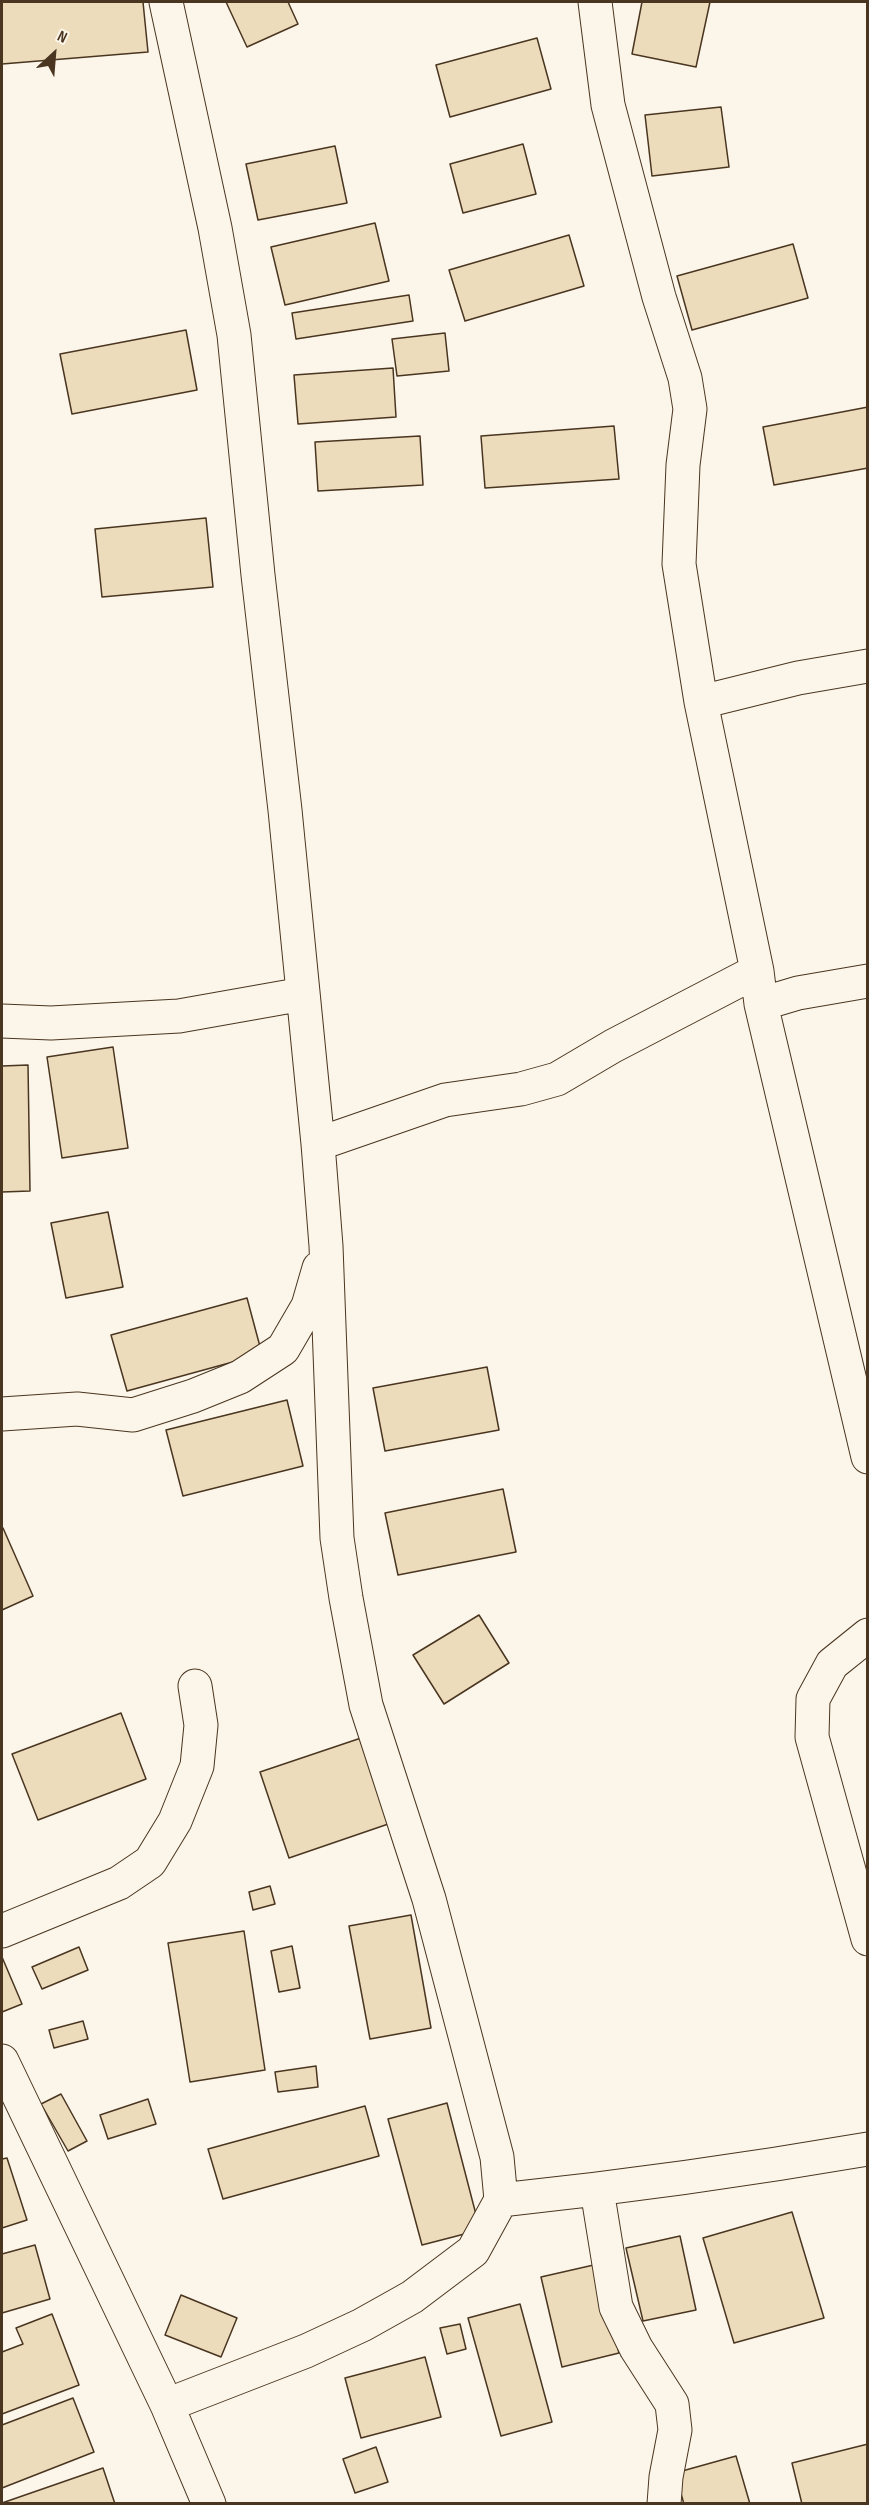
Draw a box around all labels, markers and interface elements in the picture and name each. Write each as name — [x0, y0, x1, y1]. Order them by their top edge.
north arrow — [24, 24, 84, 84]
text: N — [54, 27, 70, 48]

